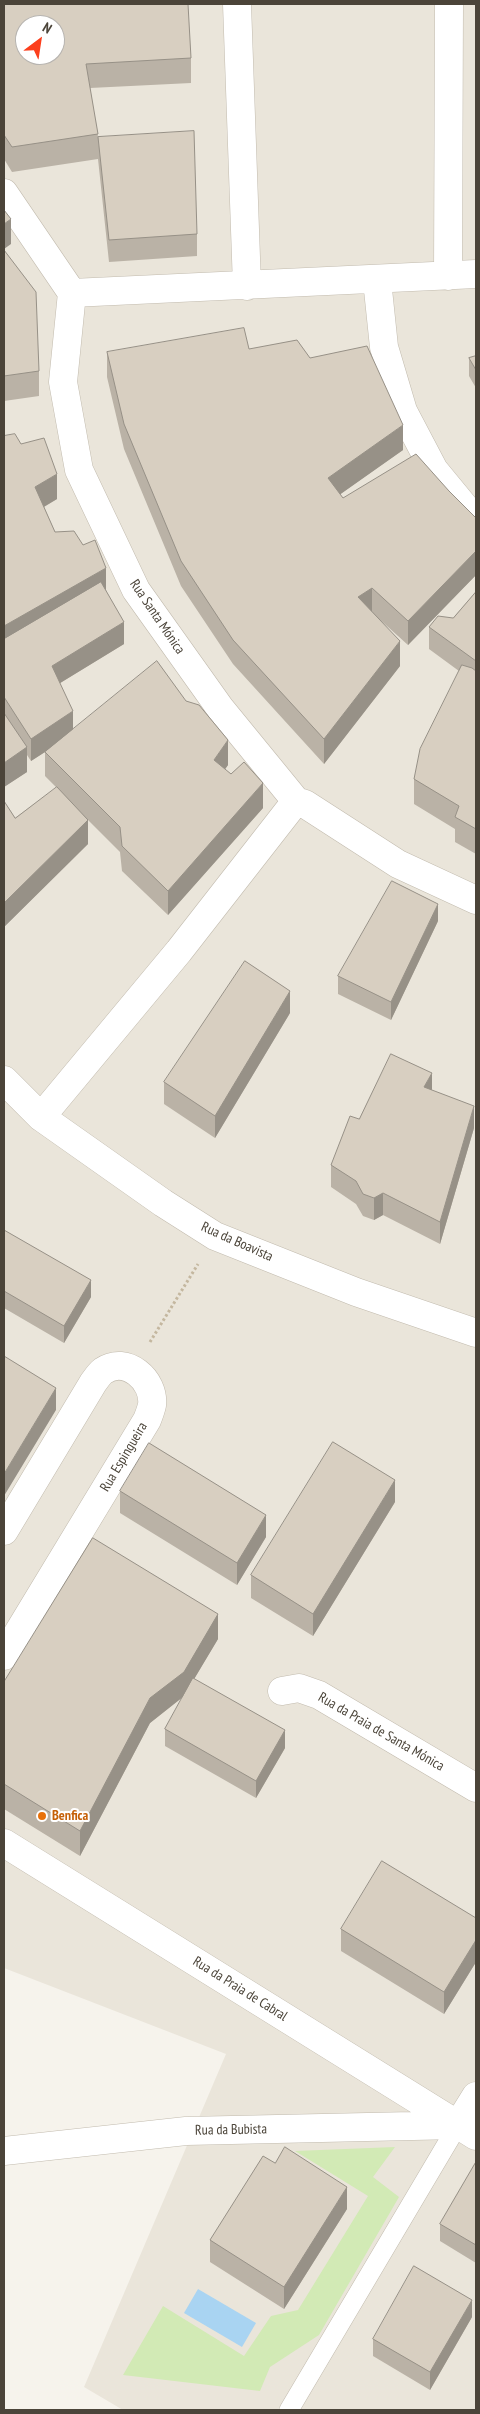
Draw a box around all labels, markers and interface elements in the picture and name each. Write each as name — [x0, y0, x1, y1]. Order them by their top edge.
north arrow — [15, 15, 65, 65]
text: N — [39, 18, 55, 38]
street label: Rua Santa Mónica — [126, 577, 188, 657]
street label: Rua da Boavista — [198, 1219, 276, 1265]
street label: Rua Espingueira — [97, 1419, 151, 1495]
street label: Rua da Praia de Santa Mónica — [315, 1689, 447, 1775]
place label: Benfica — [52, 1808, 88, 1824]
marker: Benfica — [36, 1810, 48, 1822]
street label: Rua da Praia de Cabral — [190, 1953, 290, 2025]
street label: Rua da Bubista — [195, 2121, 267, 2139]

